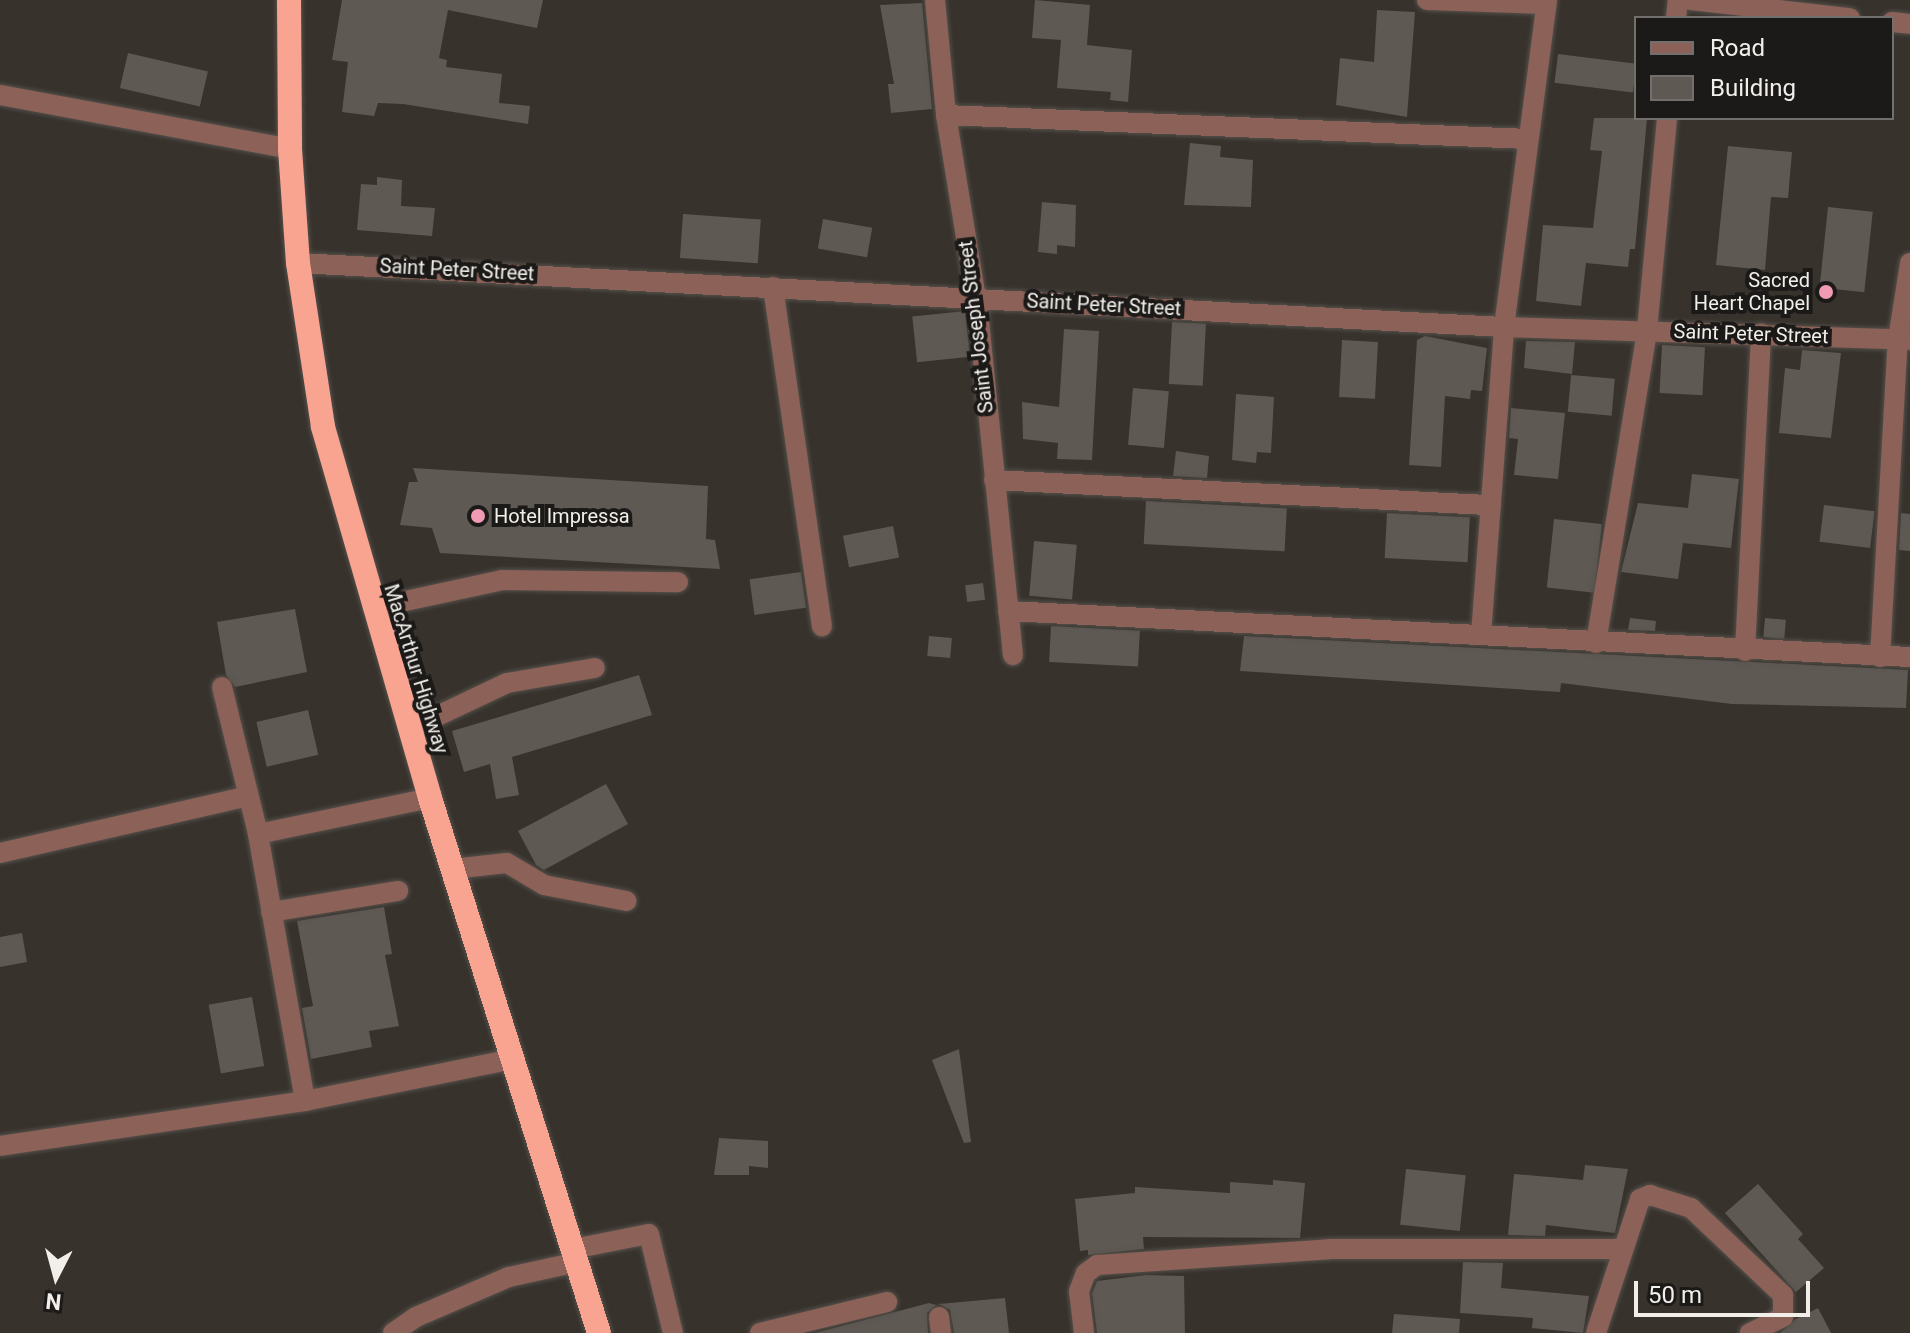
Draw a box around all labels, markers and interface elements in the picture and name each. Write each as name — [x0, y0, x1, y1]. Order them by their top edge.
legend — [1634, 16, 1894, 120]
text: Road — [1710, 34, 1765, 62]
text: Building — [1710, 74, 1796, 102]
street label: Saint Joseph Street — [954, 239, 998, 415]
street label: Saint Peter Street — [379, 254, 535, 286]
place label: Sacred Heart Chapel — [1694, 268, 1810, 315]
marker: Sacred Heart Chapel — [1817, 283, 1835, 301]
street label: Saint Peter Street — [1026, 289, 1182, 321]
street label: Saint Peter Street — [1673, 319, 1829, 349]
place label: Hotel Impressa — [494, 504, 630, 528]
marker: Hotel Impressa — [469, 507, 487, 525]
street label: MacArthur Highway — [379, 581, 453, 757]
north arrow — [16, 1237, 96, 1317]
scale bar — [1638, 1265, 1814, 1315]
text: 50 m — [1648, 1281, 1702, 1309]
text: N — [44, 1288, 62, 1315]

